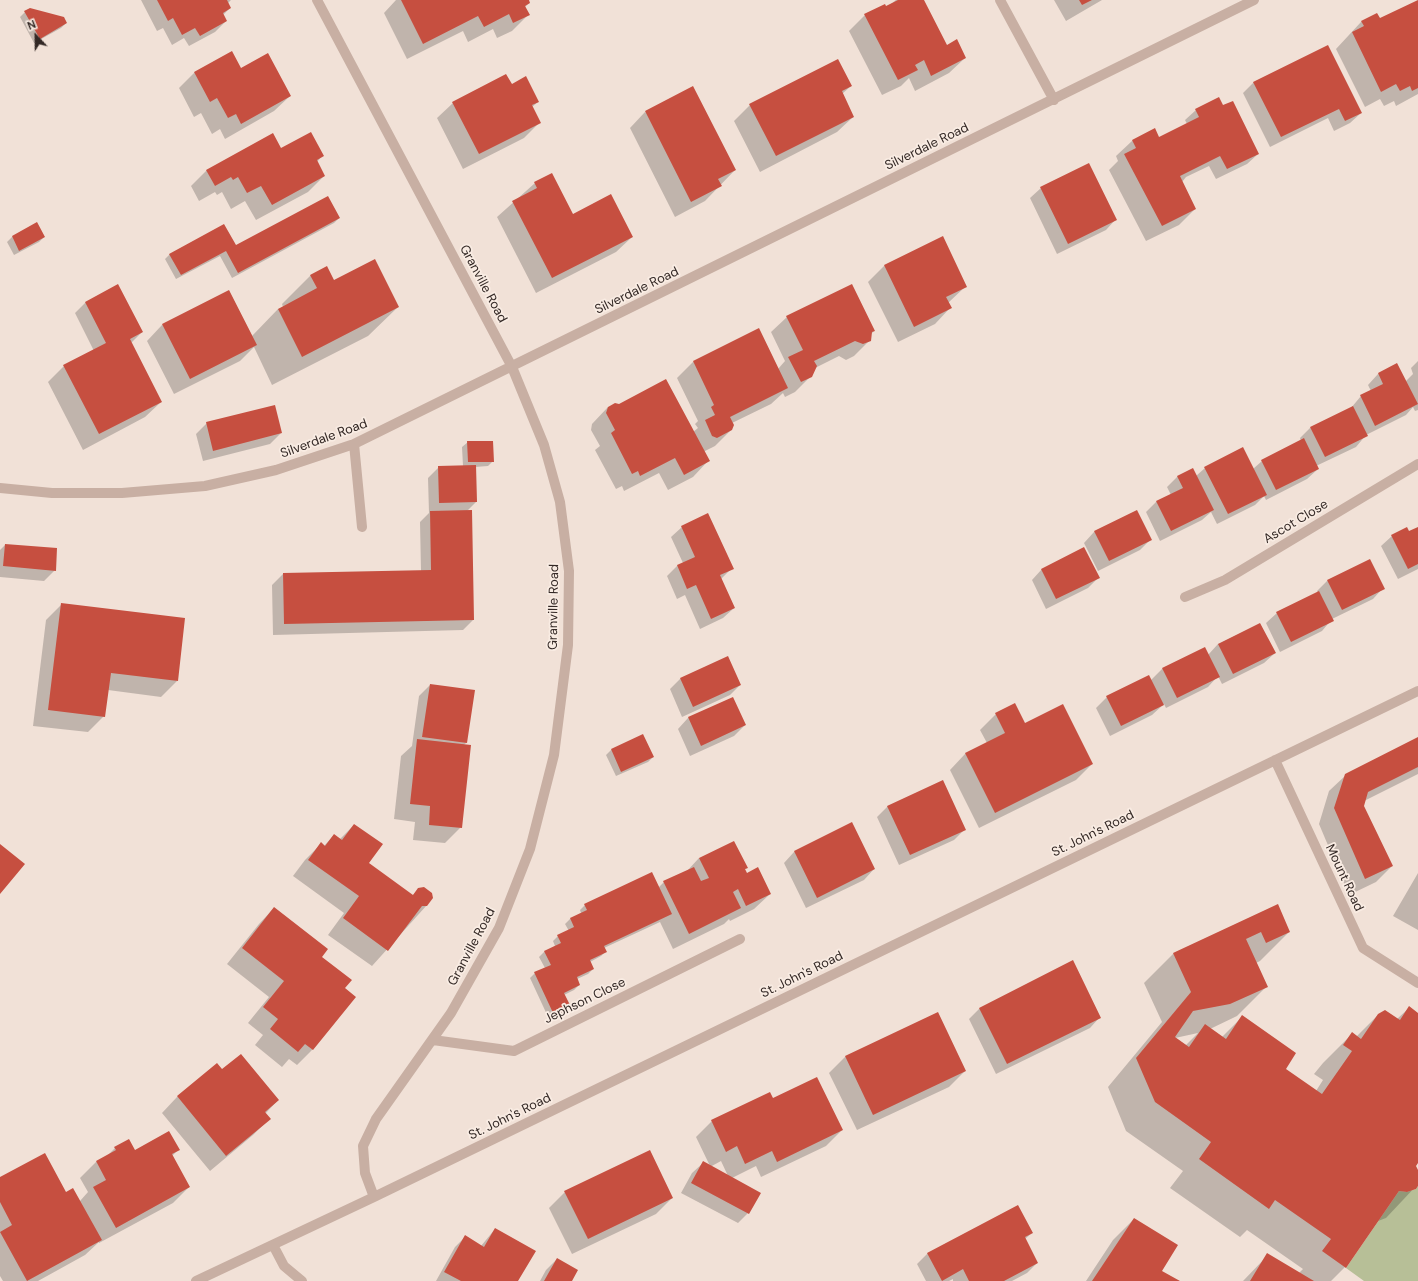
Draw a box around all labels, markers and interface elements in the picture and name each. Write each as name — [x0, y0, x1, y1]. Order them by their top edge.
north arrow — [16, 16, 56, 56]
text: N — [25, 17, 38, 33]
street label: Silverdale Road — [883, 120, 971, 174]
street label: Granville Road — [456, 242, 510, 326]
street label: Silverdale Road — [593, 264, 681, 318]
street label: Silverdale Road — [278, 416, 370, 462]
street label: Ascot Close — [1261, 497, 1331, 547]
street label: Granville Road — [545, 564, 563, 650]
street label: St. John's Road — [1049, 807, 1137, 861]
street label: Mount Road — [1322, 842, 1366, 914]
street label: Granville Road — [445, 905, 499, 989]
street label: St. John's Road — [758, 948, 846, 1002]
street label: Jephson Close — [542, 975, 628, 1027]
street label: St. John's Road — [466, 1090, 554, 1144]

